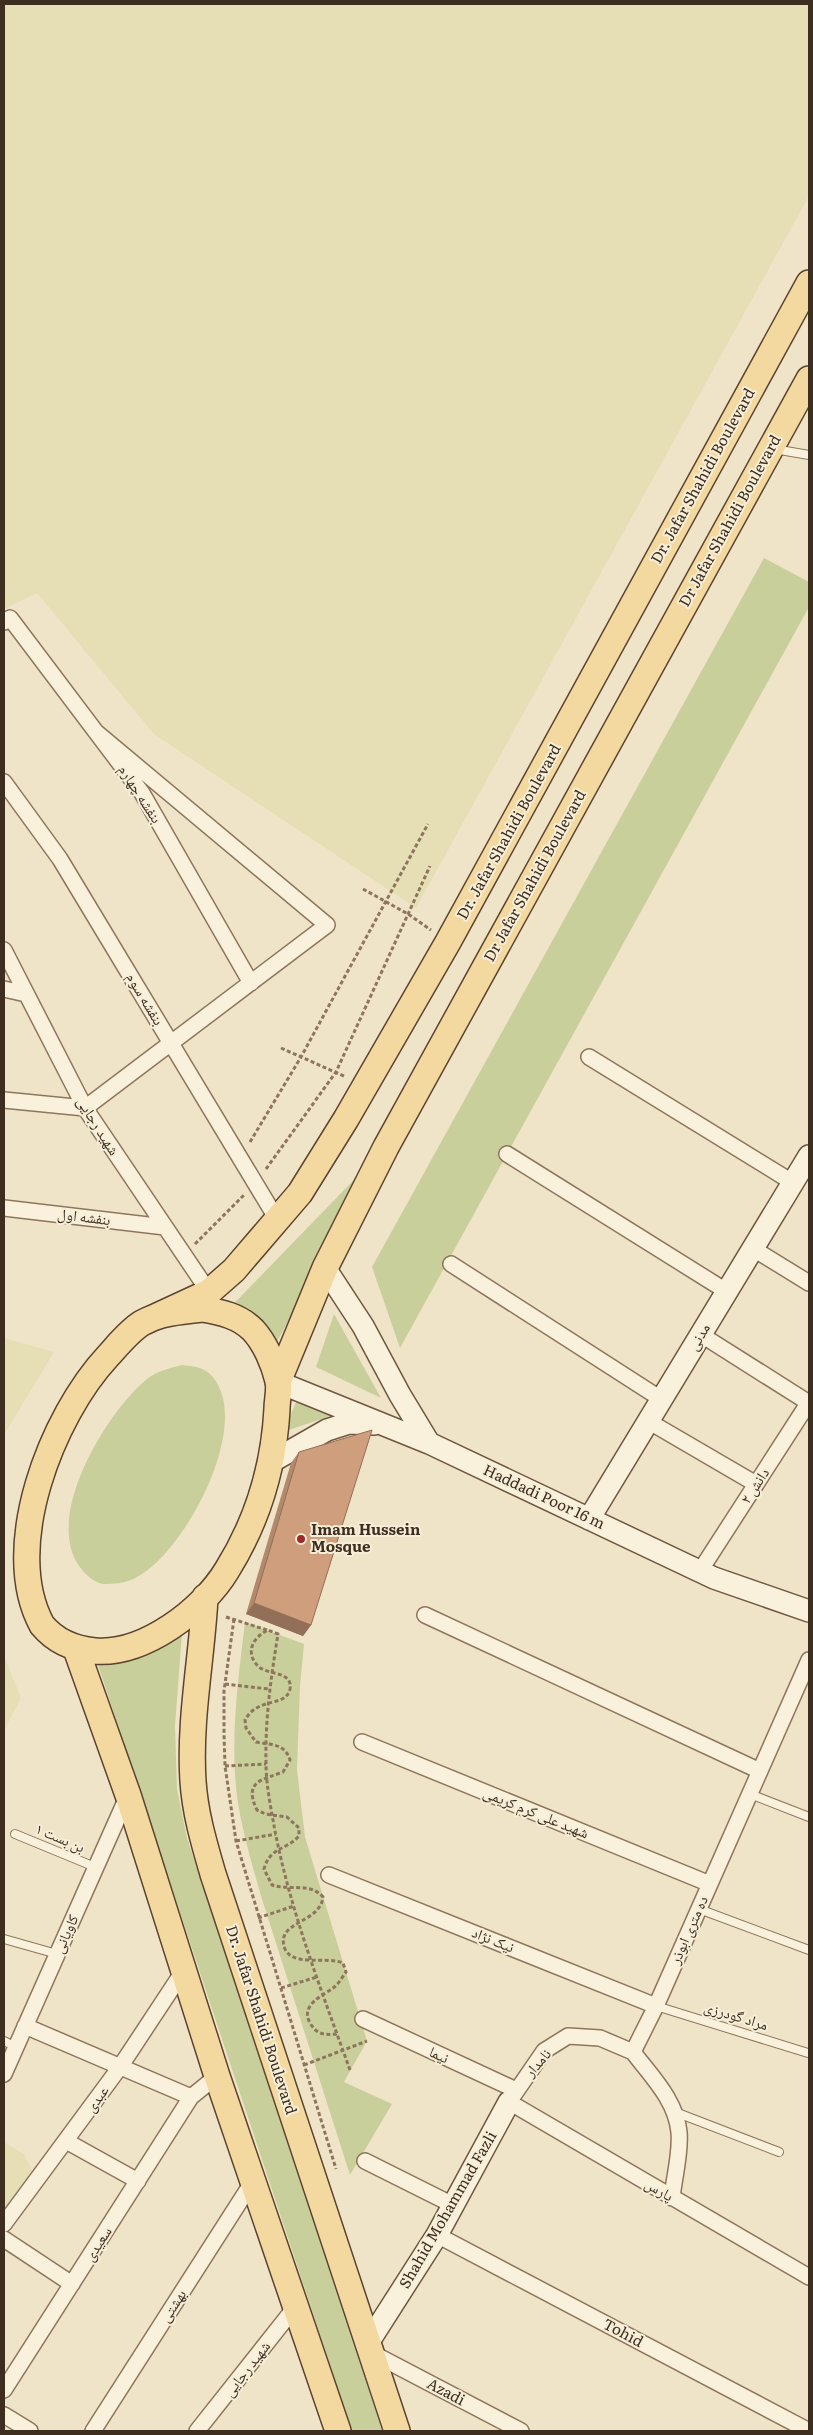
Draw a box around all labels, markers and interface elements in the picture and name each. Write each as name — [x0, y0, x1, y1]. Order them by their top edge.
street label: Dr. Jafar Shahidi Boulevard — [644, 383, 760, 567]
street label: Dr Jafar Shahidi Boulevard — [672, 430, 786, 610]
street label: Dr. Jafar Shahidi Boulevard — [450, 739, 566, 923]
street label: بنفشه چهارم — [114, 759, 169, 827]
street label: Dr Jafar Shahidi Boulevard — [477, 785, 591, 965]
street label: بنفشه سوم — [121, 967, 171, 1029]
street label: شهید رجایی — [72, 1091, 126, 1159]
street label: بنفشه اول — [56, 1201, 112, 1230]
street label: مدنی — [681, 1318, 715, 1354]
street label: Haddadi Poor 16 m — [480, 1457, 610, 1534]
street label: دانش ۲ — [733, 1463, 774, 1508]
place label: Imam Hussein Mosque — [311, 1517, 421, 1557]
marker: Imam Hussein Mosque — [295, 1533, 307, 1545]
street label: شهید علی کرم کریمی — [480, 1780, 593, 1843]
street label: بن بست ۱ — [32, 1816, 89, 1857]
street label: ده متری ابوذر — [662, 1892, 713, 1968]
street label: کاویانی — [46, 1910, 83, 1957]
street label: نیک نژاد — [469, 1920, 518, 1958]
street label: Dr. Jafar Shahidi Boulevard — [221, 1922, 304, 2117]
street label: مراد گودرزی — [702, 1994, 771, 2035]
street label: نیما — [426, 2039, 453, 2068]
street label: نامدار — [517, 2043, 556, 2082]
street label: عبدی — [78, 2080, 114, 2116]
street label: Shahid Mohammad Fazli — [392, 2126, 501, 2292]
street label: پارس — [641, 2171, 678, 2206]
street label: سعیدی — [77, 2221, 117, 2265]
street label: بهشتی — [152, 2284, 191, 2326]
street label: Tohid — [599, 2311, 648, 2352]
street label: شهید رجایی — [217, 2335, 275, 2401]
street label: Azadi — [423, 2371, 470, 2410]

